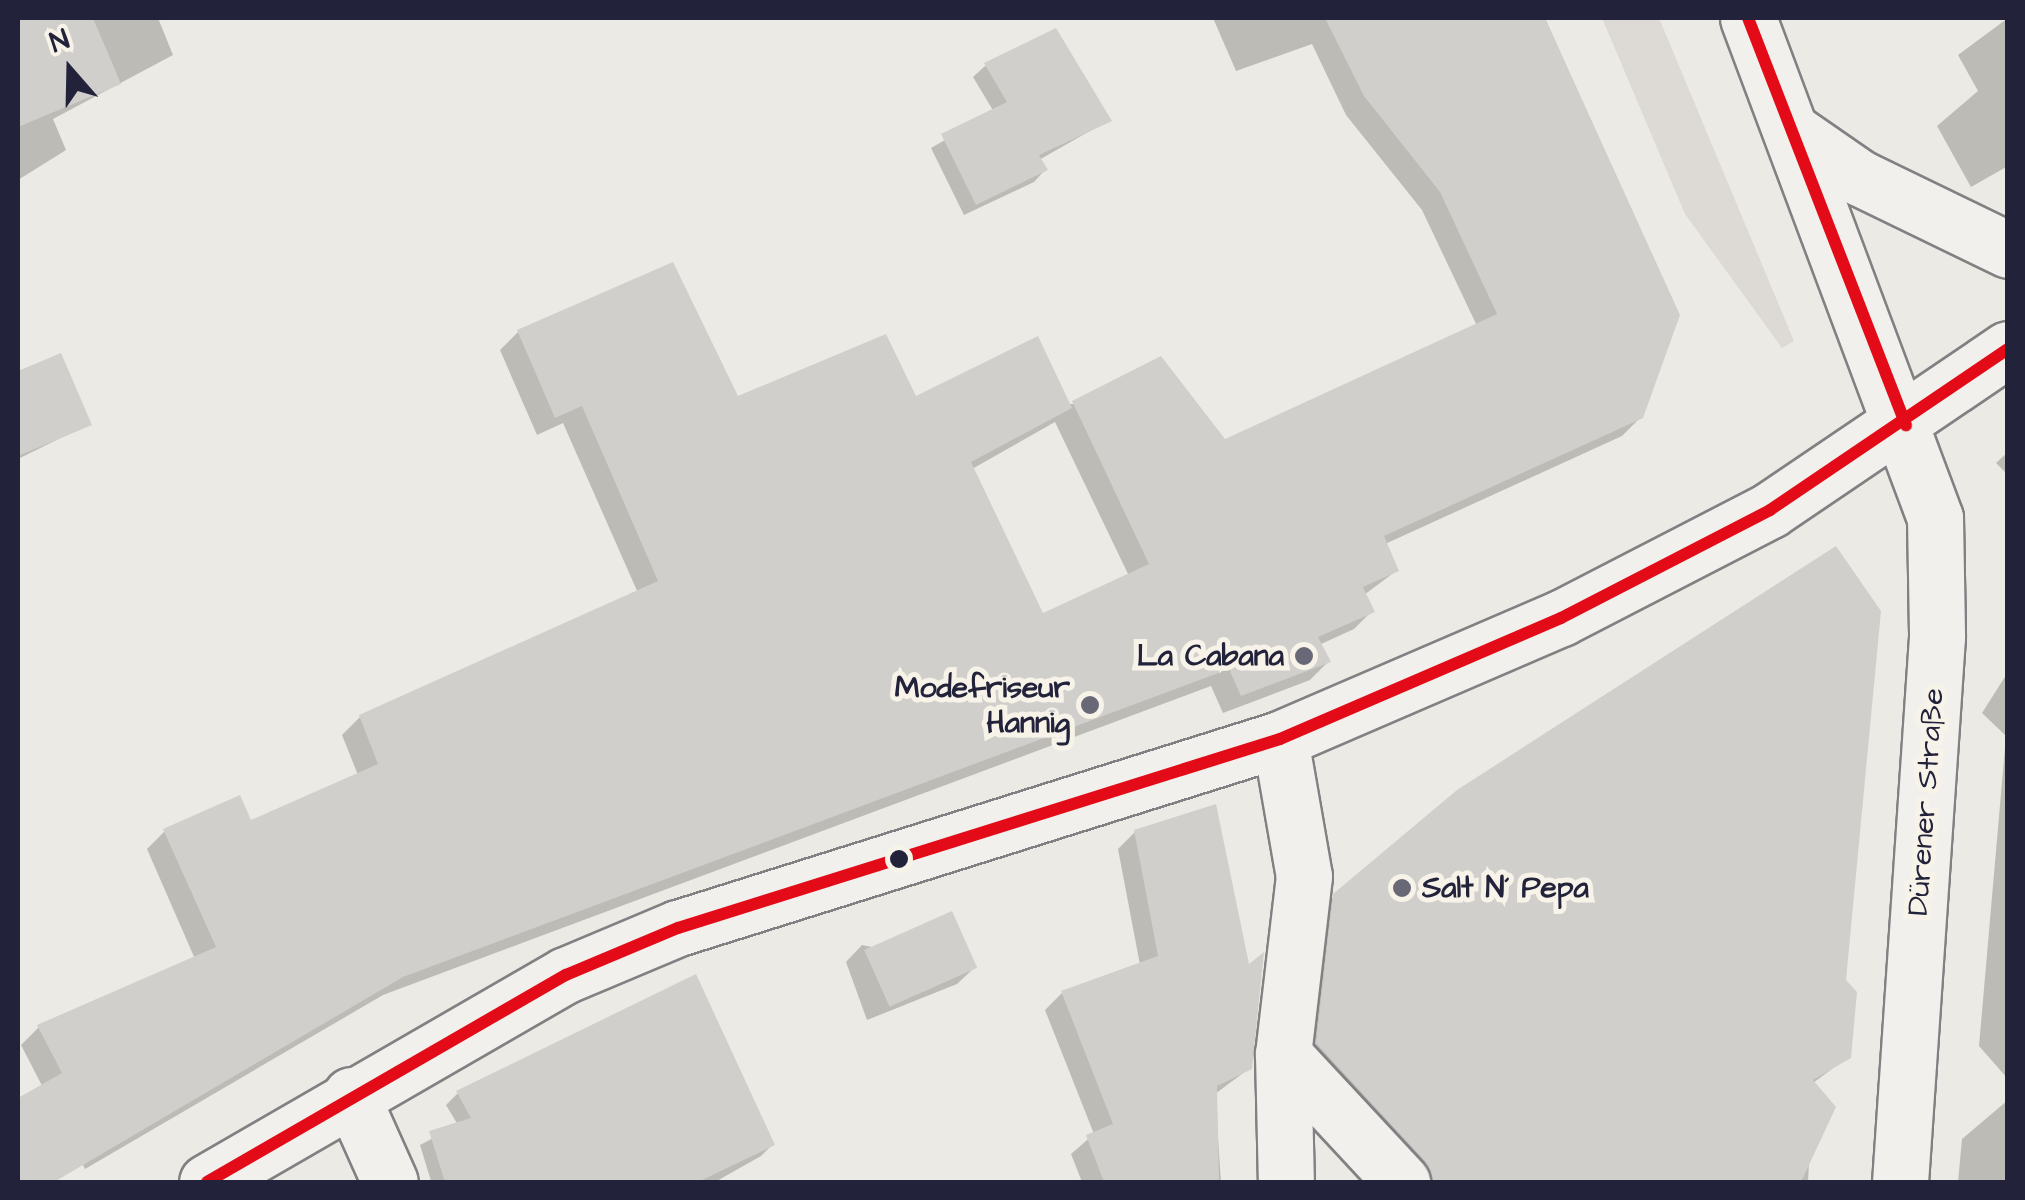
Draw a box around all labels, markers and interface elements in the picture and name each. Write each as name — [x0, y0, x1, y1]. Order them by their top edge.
north arrow — [20, 20, 120, 120]
text: N — [45, 20, 74, 63]
place label: La Cabana — [1137, 638, 1284, 674]
marker: La Cabana — [1293, 645, 1315, 667]
place label: Modefriseur Hannig — [895, 670, 1070, 740]
street label: Dürener Straße — [1900, 687, 1952, 917]
marker: Modefriseur Hannig — [1079, 694, 1101, 716]
unlabelled marker — [889, 849, 909, 869]
place label: Salt N´ Pepa — [1422, 870, 1589, 906]
marker: Salt N´ Pepa — [1391, 877, 1413, 899]

